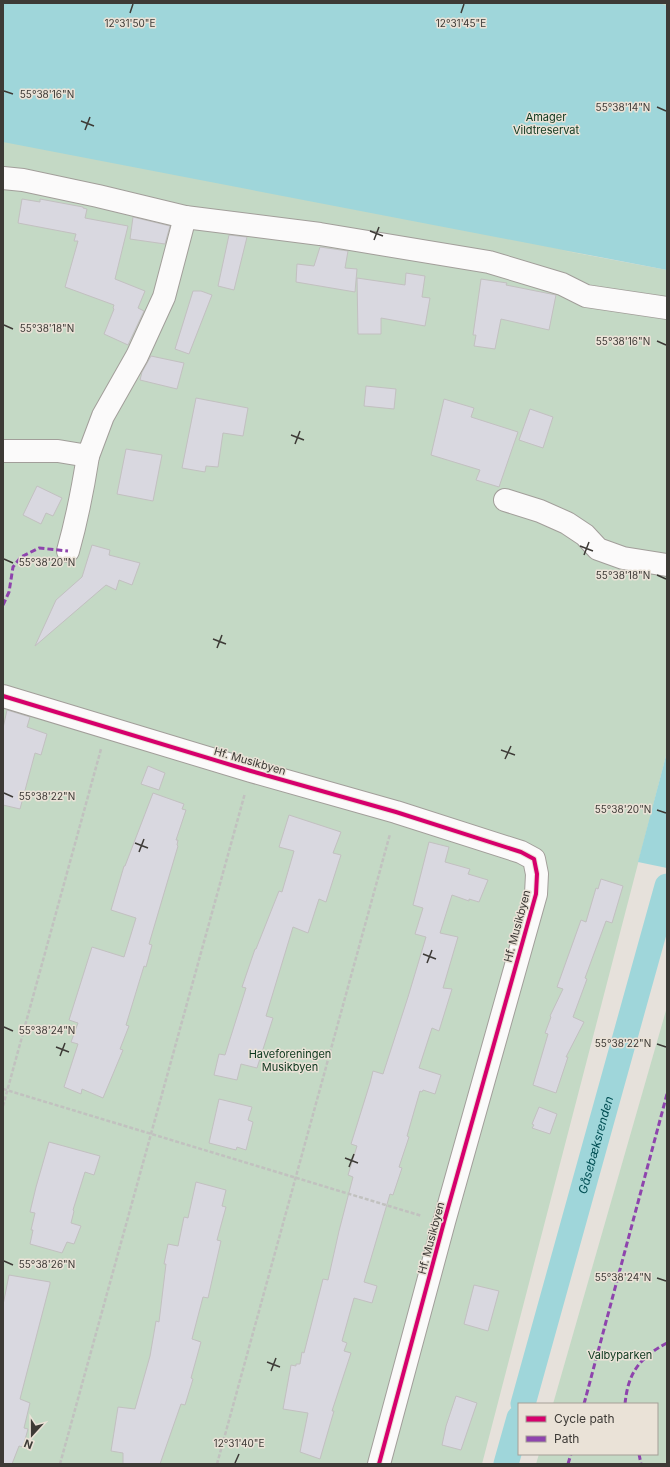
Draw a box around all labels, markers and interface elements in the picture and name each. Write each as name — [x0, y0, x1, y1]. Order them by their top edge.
text: 12°31'50"E — [104, 17, 156, 29]
text: 12°31'45"E — [436, 17, 486, 29]
text: 55°38'16"N — [20, 88, 74, 100]
text: 55°38'14"N — [596, 101, 650, 113]
park label: Amager Vildtreservat — [513, 110, 580, 137]
text: 55°38'18"N — [20, 322, 74, 334]
text: 55°38'16"N — [596, 335, 650, 347]
text: 55°38'20"N — [19, 556, 75, 568]
text: 55°38'18"N — [596, 569, 650, 581]
street label: Hf. Musikbyen — [212, 744, 288, 778]
text: 55°38'22"N — [19, 790, 75, 802]
text: 55°38'20"N — [595, 803, 651, 815]
street label: Hf. Musikbyen — [501, 888, 533, 964]
text: 55°38'24"N — [19, 1024, 75, 1036]
text: 55°38'22"N — [595, 1037, 651, 1049]
park label: Haveforeningen Musikbyen — [249, 1047, 331, 1074]
water label: Gåsebæksrenden — [574, 1094, 616, 1195]
street label: Hf. Musikbyen — [415, 1200, 447, 1276]
text: 55°38'26"N — [19, 1258, 75, 1270]
text: 55°38'24"N — [595, 1271, 651, 1283]
park label: Valbyparken — [588, 1348, 652, 1362]
legend — [518, 1403, 658, 1455]
text: Cycle path — [554, 1411, 615, 1426]
north arrow — [12, 1415, 52, 1455]
text: Path — [554, 1431, 579, 1446]
text: N — [22, 1436, 35, 1452]
text: 12°31'40"E — [214, 1437, 264, 1449]

